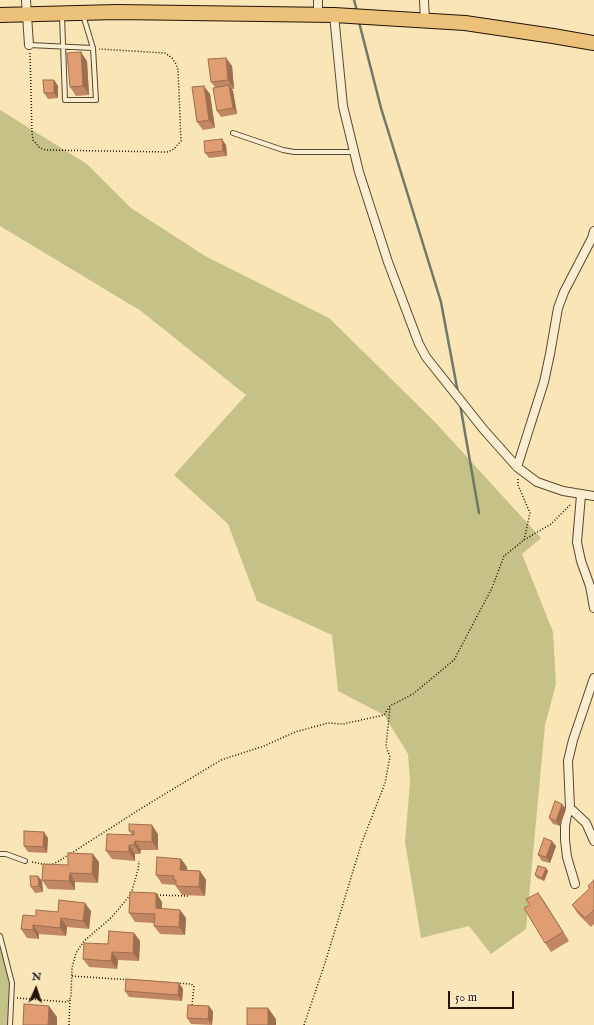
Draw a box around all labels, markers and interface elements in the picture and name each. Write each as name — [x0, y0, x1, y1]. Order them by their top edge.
north arrow — [16, 969, 56, 1009]
text: N — [32, 970, 42, 984]
scale bar — [450, 983, 516, 1009]
text: 50 m — [455, 990, 477, 1005]

